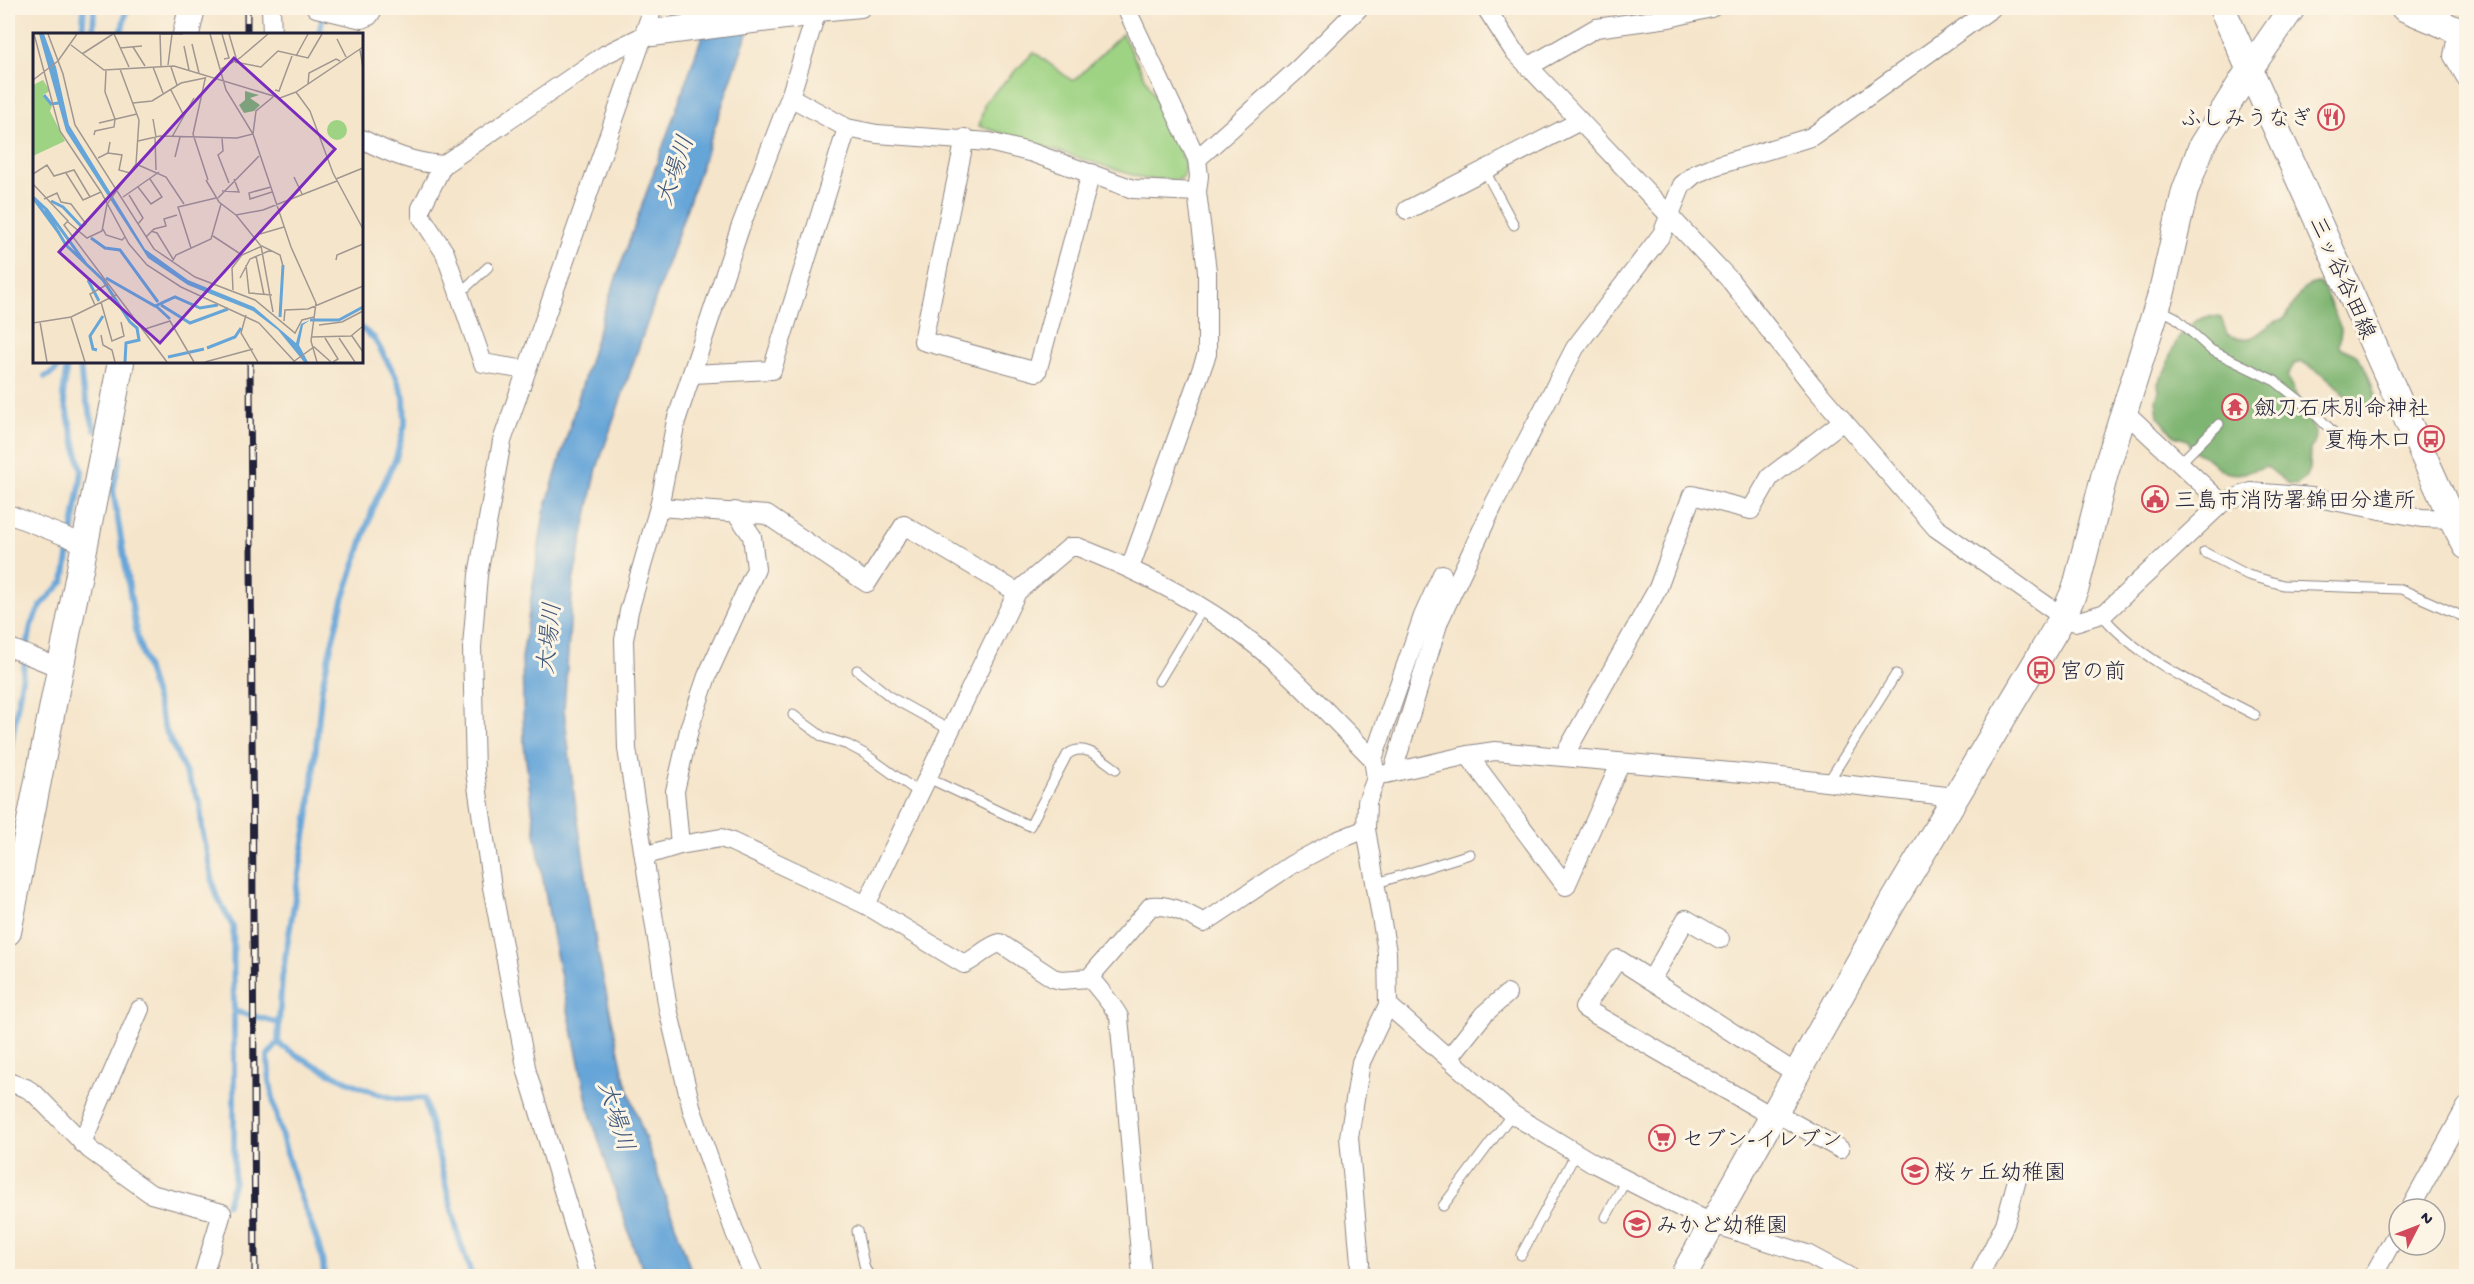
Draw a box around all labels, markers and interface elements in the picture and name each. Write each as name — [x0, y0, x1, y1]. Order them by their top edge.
inset map — [33, 33, 363, 363]
restaurant icon: ふしみうなぎ — [2316, 102, 2346, 132]
place label: ふしみうなぎ — [2180, 107, 2312, 134]
water label: 大場川 — [652, 132, 703, 210]
street label: 三ッ谷谷田線 — [2302, 213, 2380, 344]
temple icon: 劔刀石床別命神社 — [2220, 392, 2250, 422]
place label: 劔刀石床別命神社 — [2254, 397, 2430, 424]
bus stop icon: 夏梅木口 — [2416, 424, 2446, 454]
place label: 夏梅木口 — [2324, 429, 2412, 456]
public building icon: 三島市消防署錦田分遣所 — [2140, 484, 2170, 514]
place label: 三島市消防署錦田分遣所 — [2174, 488, 2416, 516]
water label: 大場川 — [533, 601, 570, 676]
bus stop icon: 宮の前 — [2026, 655, 2056, 685]
place label: 宮の前 — [2060, 660, 2126, 687]
water label: 大場川 — [589, 1078, 638, 1156]
supermarket icon: セブン-イレブン — [1647, 1123, 1677, 1153]
place label: セブン-イレブン — [1682, 1128, 1843, 1155]
school or university icon: 桜ヶ丘幼稚園 — [1900, 1156, 1930, 1186]
place label: 桜ヶ丘幼稚園 — [1934, 1161, 2066, 1188]
north arrow — [2387, 1197, 2447, 1257]
school or university icon: みかど幼稚園 — [1622, 1209, 1652, 1239]
text: N — [2415, 1209, 2436, 1230]
place label: みかど幼稚園 — [1656, 1214, 1788, 1241]

